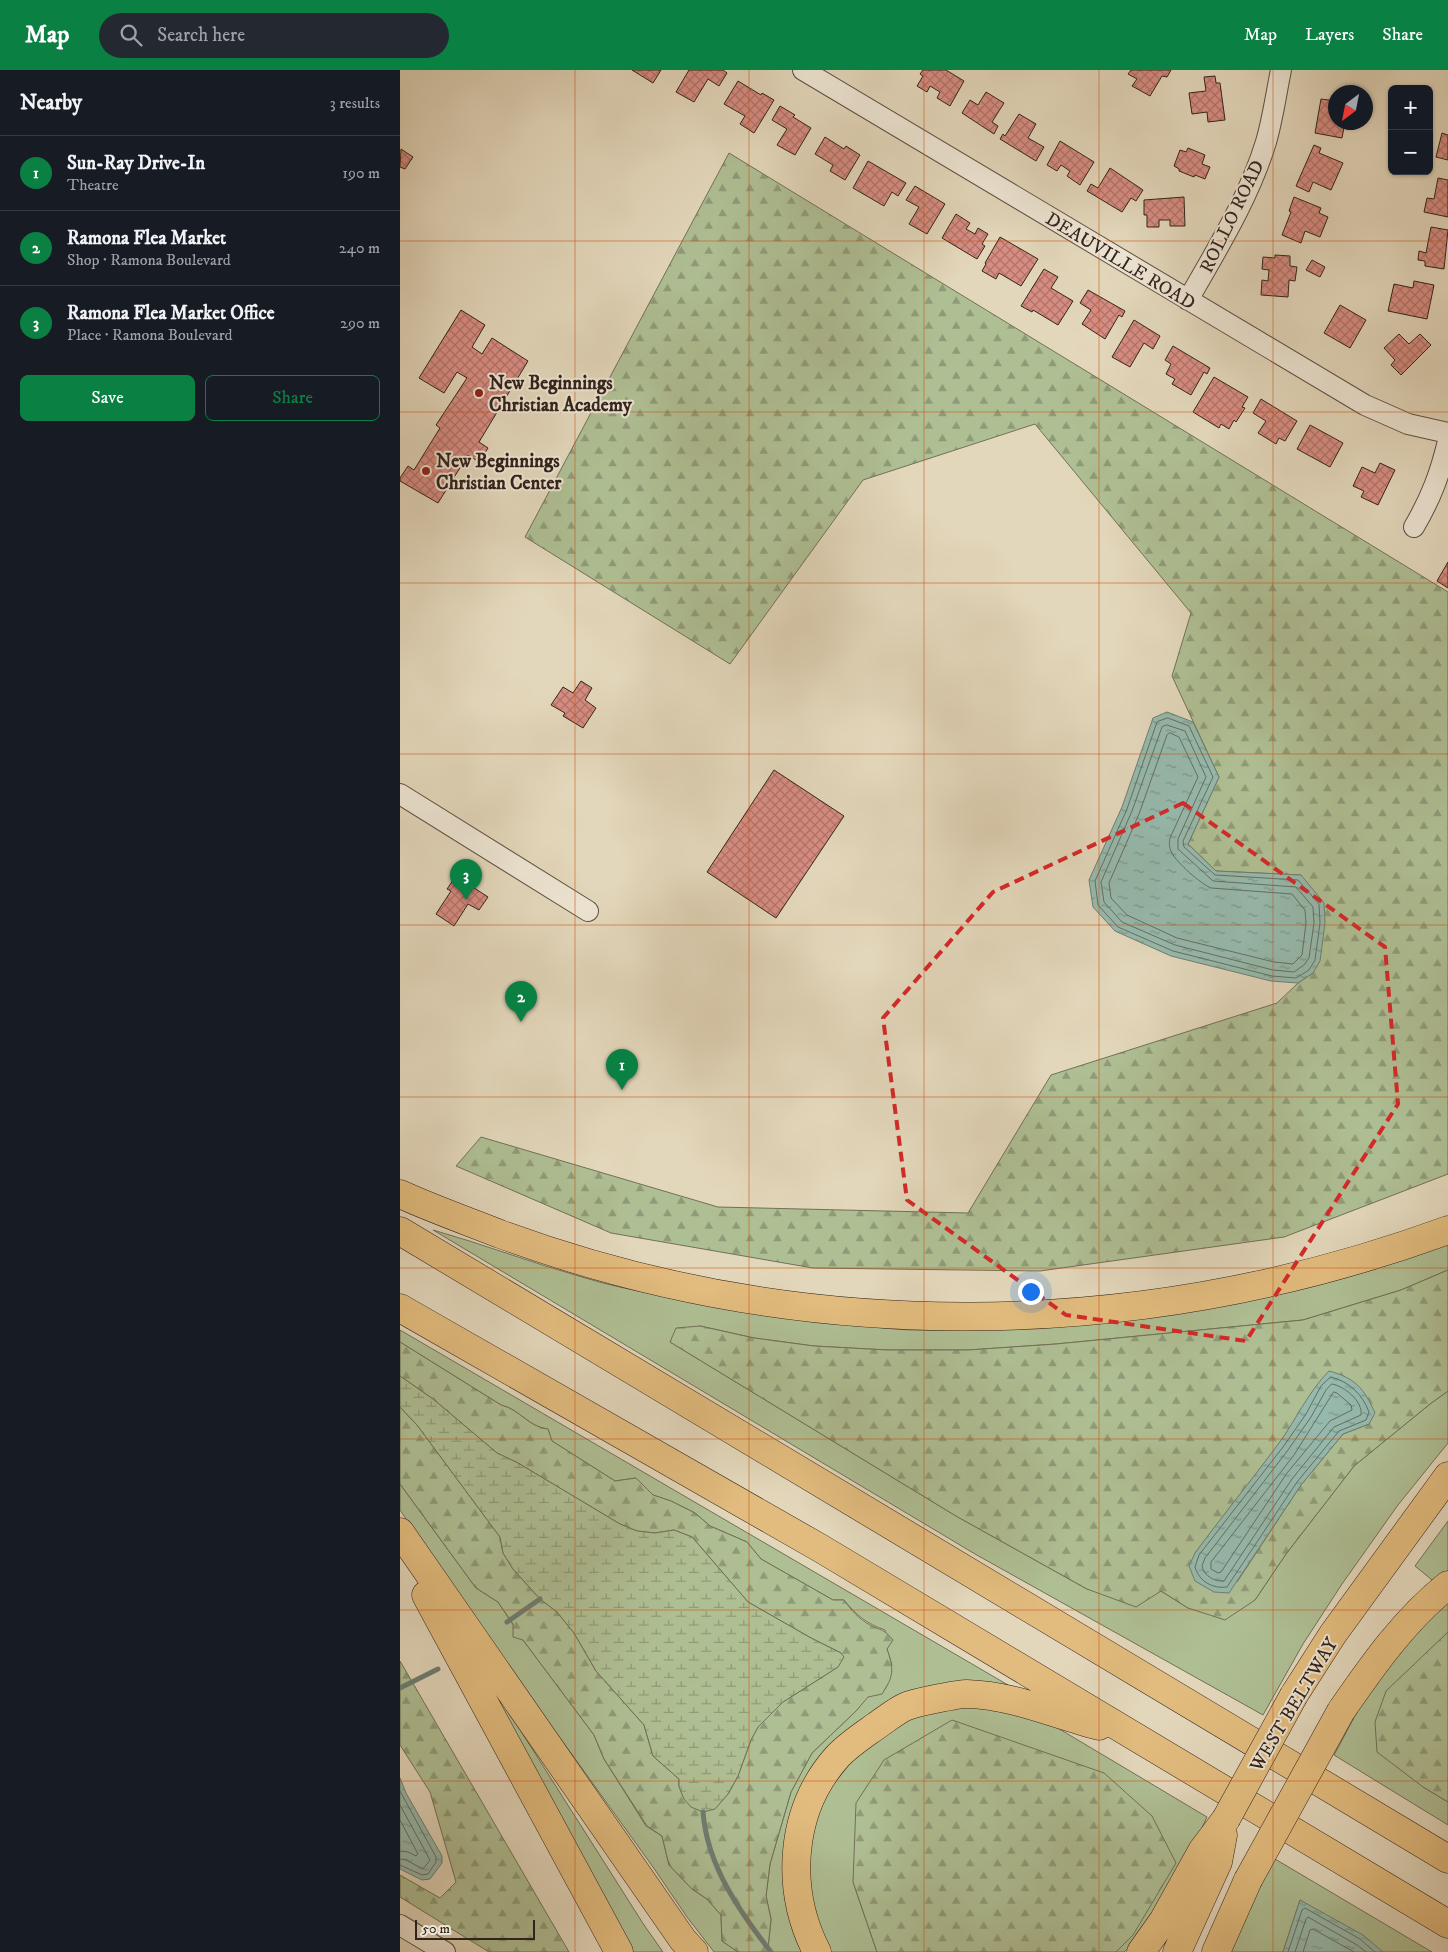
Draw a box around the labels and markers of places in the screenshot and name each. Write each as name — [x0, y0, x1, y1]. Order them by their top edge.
place label: New Beginnings Christian Academy — [489, 372, 633, 417]
marker: New Beginnings Christian Academy — [473, 387, 485, 399]
place label: New Beginnings Christian Center — [436, 450, 562, 495]
marker: New Beginnings Christian Center — [420, 465, 432, 477]
pin: 3 — [450, 859, 482, 900]
pin: 2 — [505, 981, 537, 1022]
pin: 1 — [606, 1049, 638, 1090]

